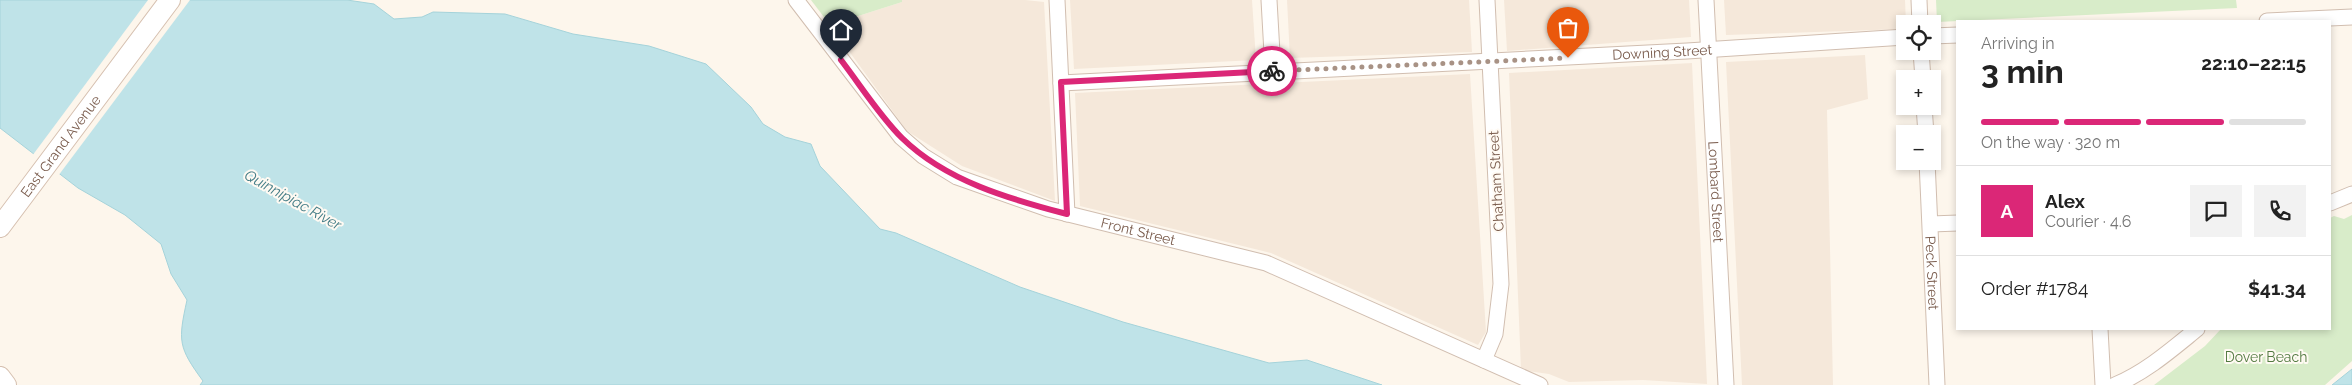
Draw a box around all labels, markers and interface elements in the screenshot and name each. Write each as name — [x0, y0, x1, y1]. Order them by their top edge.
pin — [1547, 7, 1589, 58]
pin — [820, 9, 862, 60]
icon: bag — [1554, 14, 1582, 42]
map controls — [1896, 15, 1941, 170]
button: locate — [1896, 15, 1941, 60]
icon: home — [827, 16, 855, 44]
text: Arriving in — [1981, 34, 2055, 53]
street label: Downing Street — [1612, 41, 1713, 63]
courier — [1247, 46, 1297, 96]
text: 22:10–22:15 — [2201, 52, 2306, 74]
text: 3 min — [1981, 53, 2064, 90]
icon: bike — [1258, 57, 1286, 85]
button: + — [1896, 70, 1941, 115]
street label: East Grand Avenue — [17, 92, 104, 200]
button: − — [1896, 125, 1941, 170]
street label: Chatham Street — [1485, 130, 1507, 232]
text: On the way · 320 m — [1981, 133, 2120, 152]
street label: Lombard Street — [1705, 141, 1727, 243]
water label: Quinnipiac River — [241, 166, 345, 234]
button: chat — [2190, 185, 2242, 237]
button: phone — [2254, 185, 2306, 237]
text: Alex — [2045, 190, 2085, 212]
text: A — [2001, 200, 2013, 222]
text: Courier · 4.6 — [2045, 212, 2131, 231]
street label: Front Street — [1099, 214, 1177, 248]
street label: Peck Street — [1922, 235, 1942, 311]
text: Order #1784 — [1981, 277, 2088, 299]
text: $41.34 — [2248, 277, 2306, 299]
park label: Dover Beach — [2225, 349, 2307, 365]

